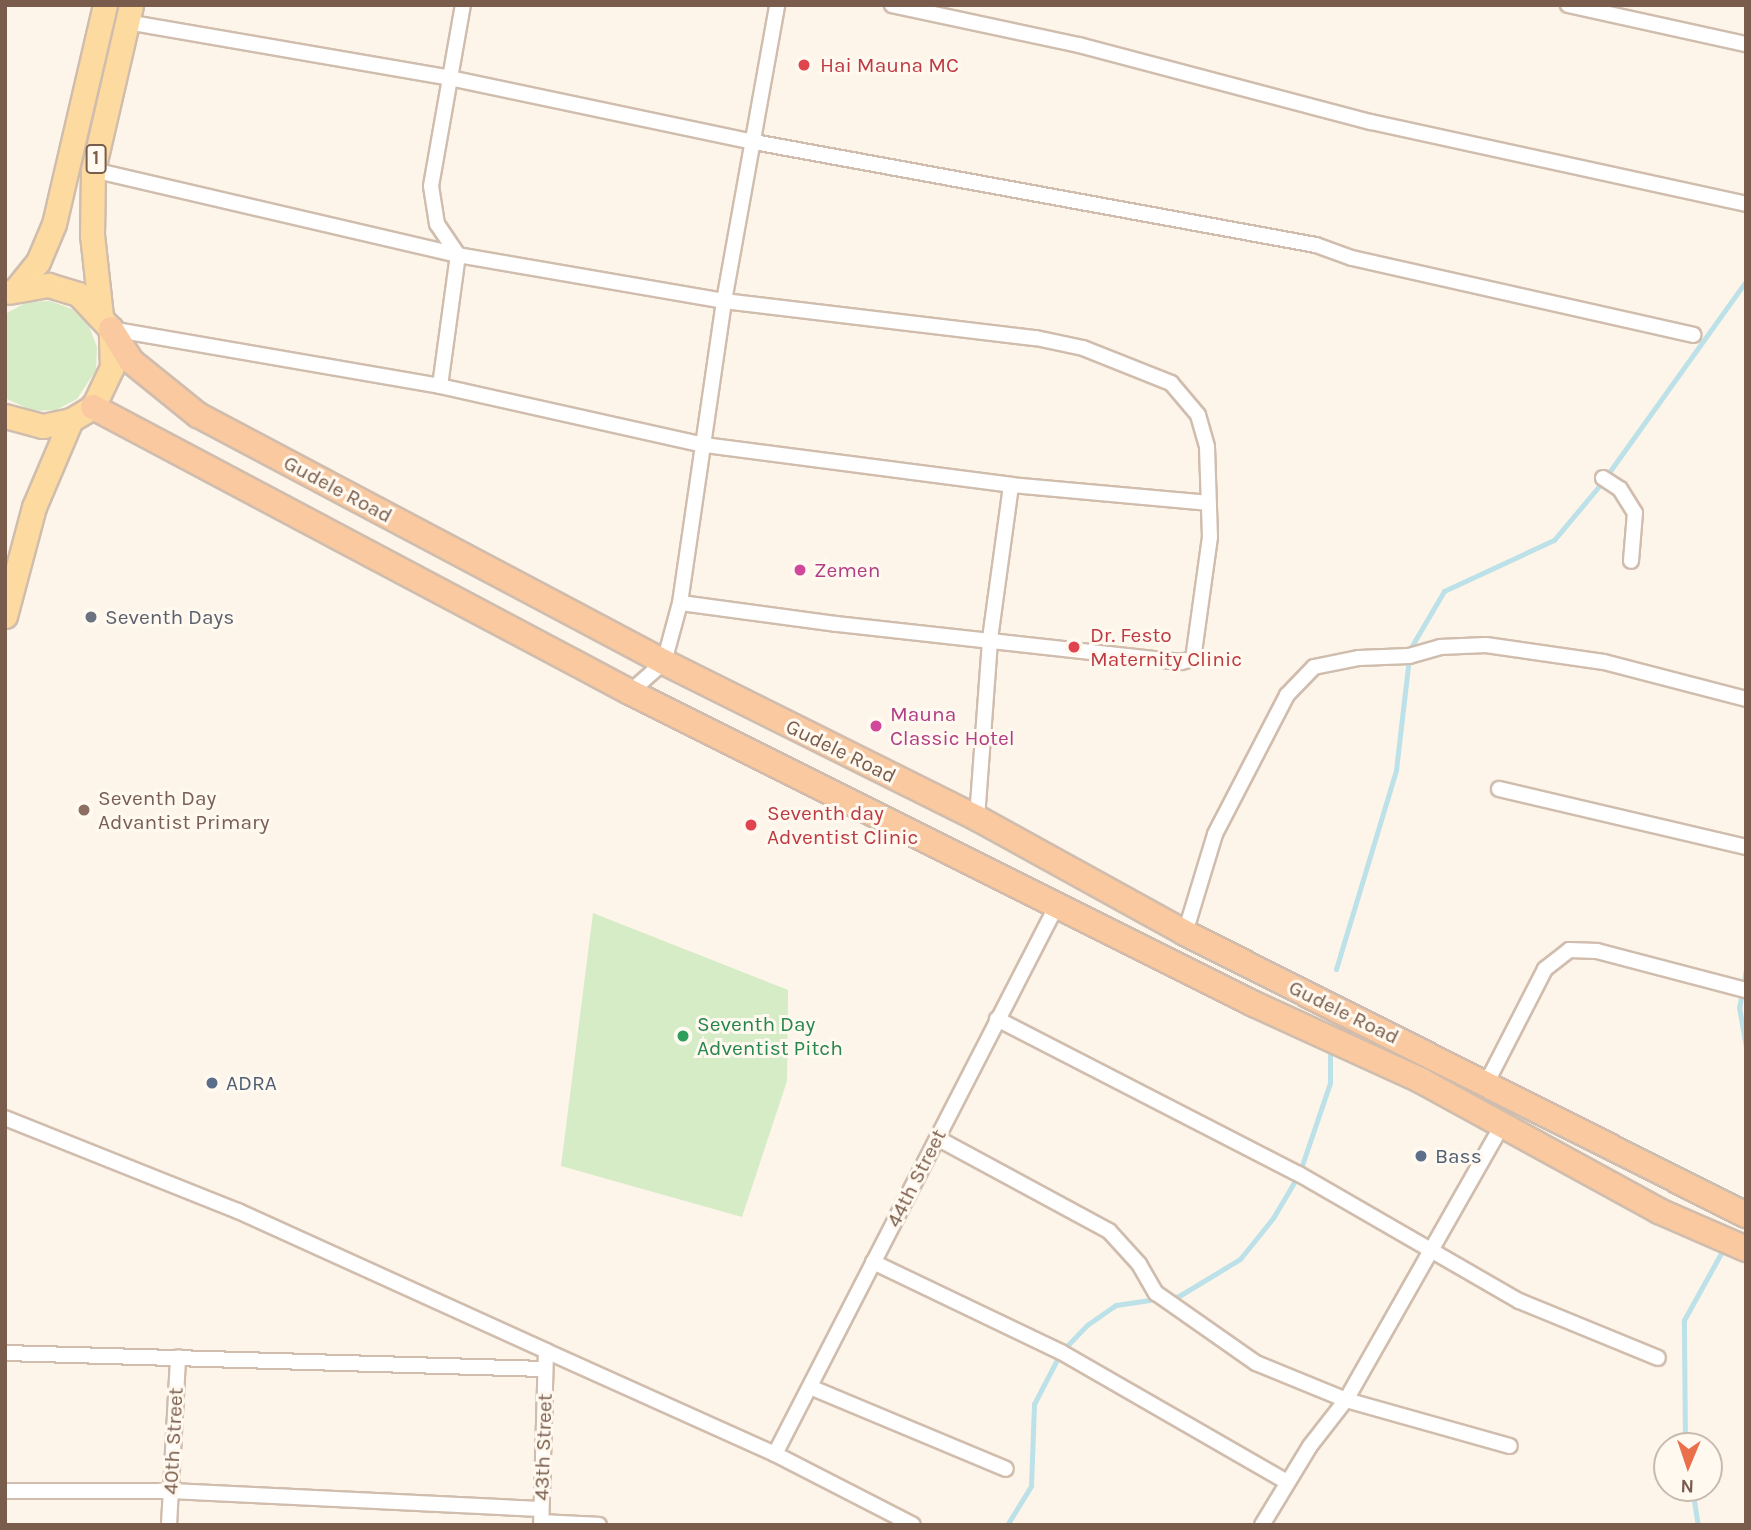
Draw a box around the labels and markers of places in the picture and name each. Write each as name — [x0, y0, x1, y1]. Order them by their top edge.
place label: Hai Mauna MC — [820, 52, 959, 78]
marker: Hai Mauna MC — [794, 55, 814, 75]
place label: Zemen — [814, 557, 880, 583]
marker: Zemen — [792, 562, 808, 578]
place label: Seventh Days — [105, 604, 234, 630]
marker: Seventh Days — [83, 609, 99, 625]
place label: Dr. Festo Maternity Clinic — [1090, 622, 1242, 672]
marker: Dr. Festo Maternity Clinic — [1064, 637, 1084, 657]
place label: Mauna Classic Hotel — [890, 701, 1015, 751]
marker: Mauna Classic Hotel — [868, 718, 884, 734]
place label: Seventh Day Advantist Primary — [98, 785, 269, 835]
place label: Seventh day Adventist Clinic — [767, 800, 918, 850]
marker: Seventh Day Advantist Primary — [76, 802, 92, 818]
marker: Seventh day Adventist Clinic — [741, 815, 761, 835]
place label: Seventh Day Adventist Pitch — [697, 1011, 843, 1061]
marker: Seventh Day Adventist Pitch — [675, 1028, 691, 1044]
place label: ADRA — [226, 1070, 277, 1096]
marker: ADRA — [204, 1075, 220, 1091]
place label: Bass — [1435, 1143, 1482, 1169]
marker: Bass — [1413, 1148, 1429, 1164]

